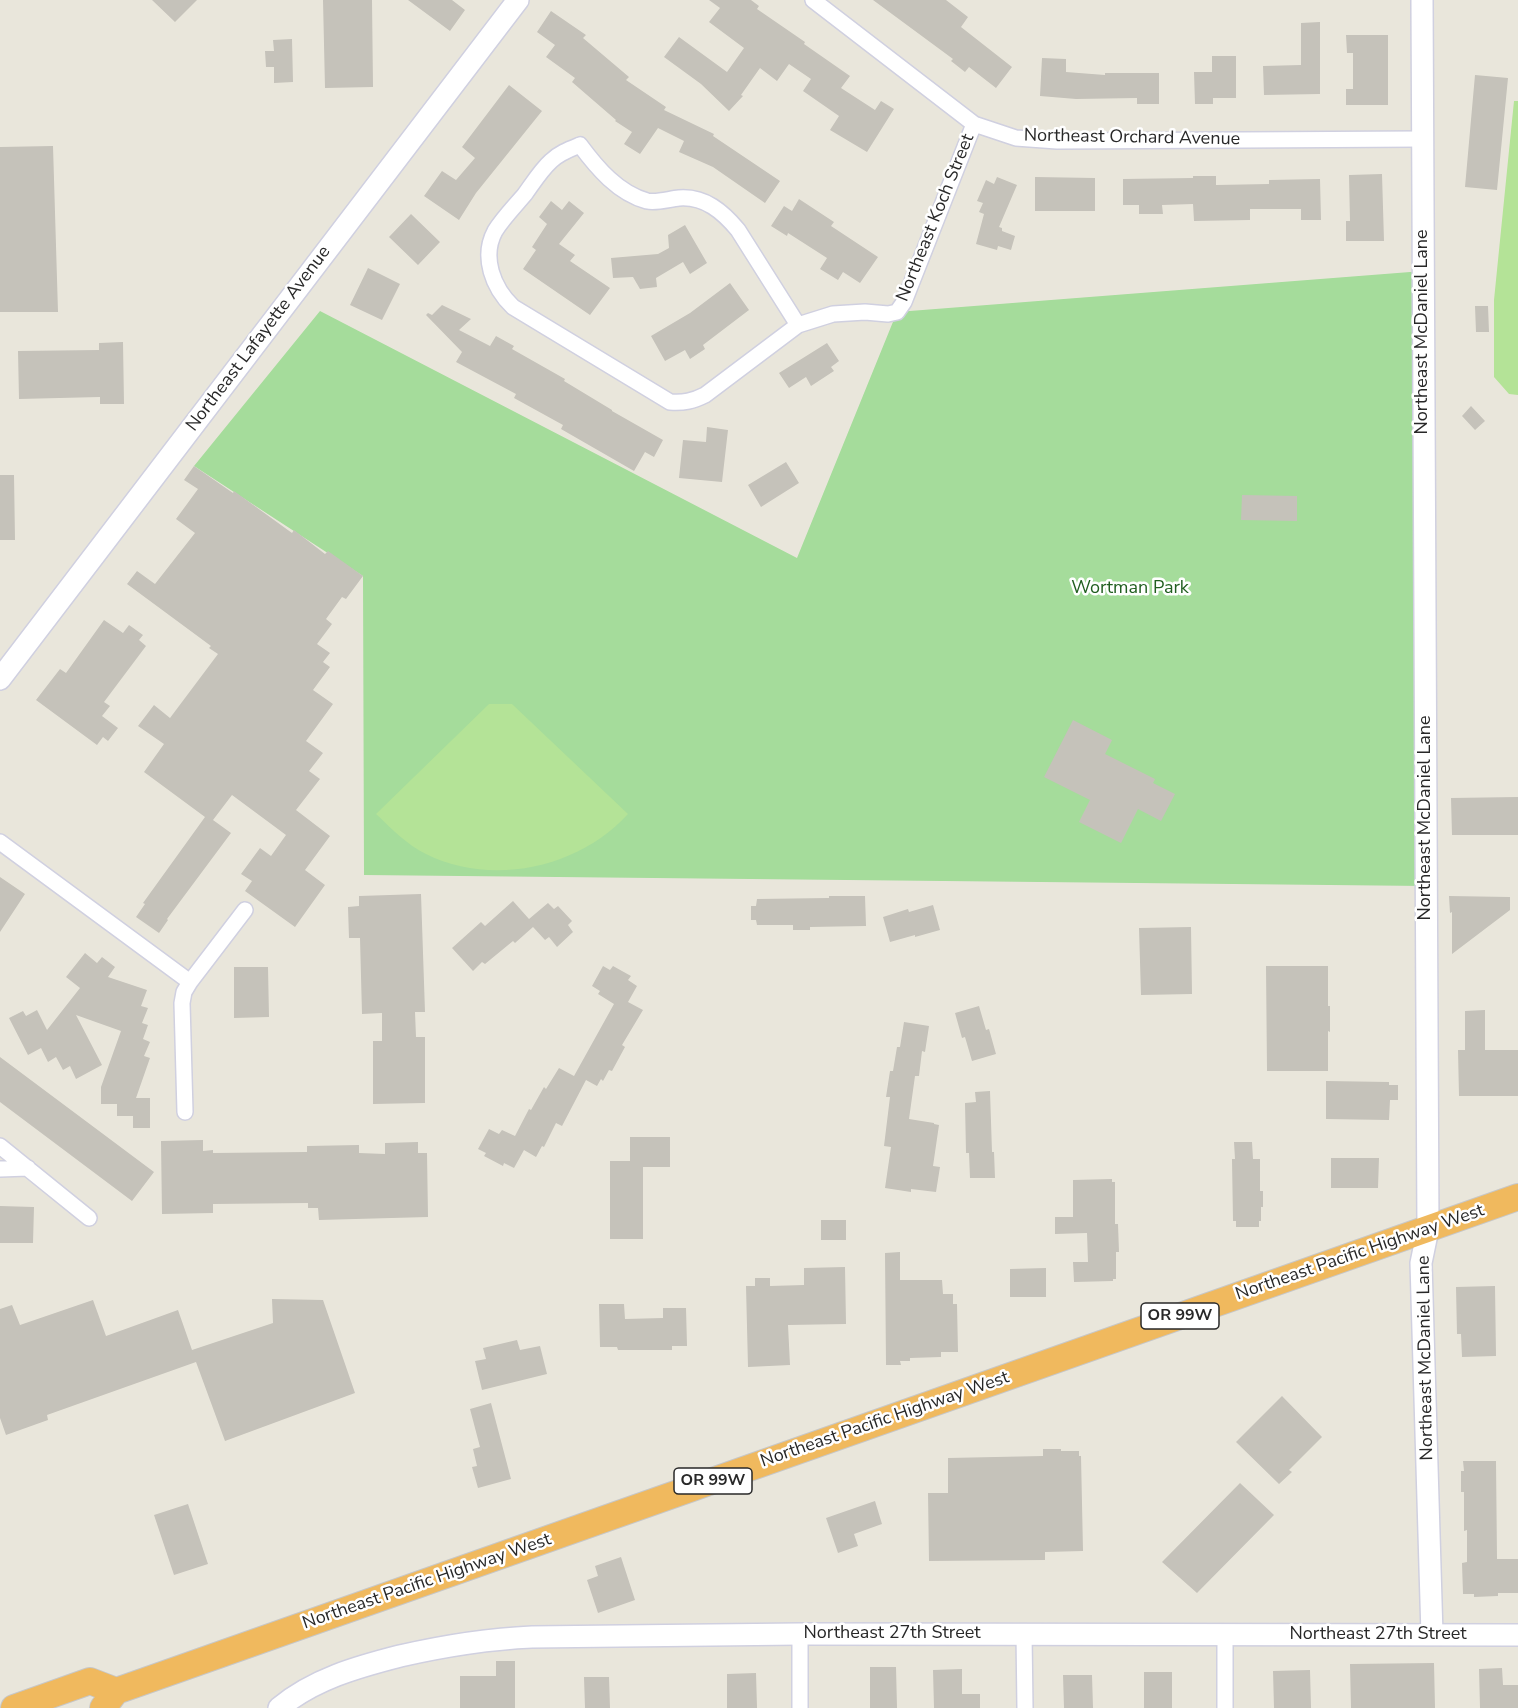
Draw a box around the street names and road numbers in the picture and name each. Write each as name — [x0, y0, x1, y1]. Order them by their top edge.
street label: Northeast Orchard Avenue — [1024, 125, 1240, 151]
street label: Northeast Koch Street — [893, 131, 979, 305]
street label: Northeast McDaniel Lane — [1412, 229, 1434, 435]
street label: Northeast Lafayette Avenue — [182, 242, 336, 436]
street label: Northeast McDaniel Lane — [1415, 715, 1437, 921]
street label: Northeast Pacific Highway West — [1233, 1200, 1487, 1306]
street label: Northeast McDaniel Lane — [1413, 1255, 1439, 1461]
road number: OR 99W — [1141, 1303, 1219, 1329]
street label: Northeast Pacific Highway West — [758, 1367, 1012, 1473]
road number: OR 99W — [674, 1468, 752, 1494]
street label: Northeast Pacific Highway West — [300, 1529, 554, 1635]
street label: Northeast 27th Street — [803, 1623, 981, 1645]
street label: Northeast 27th Street — [1289, 1624, 1467, 1646]

